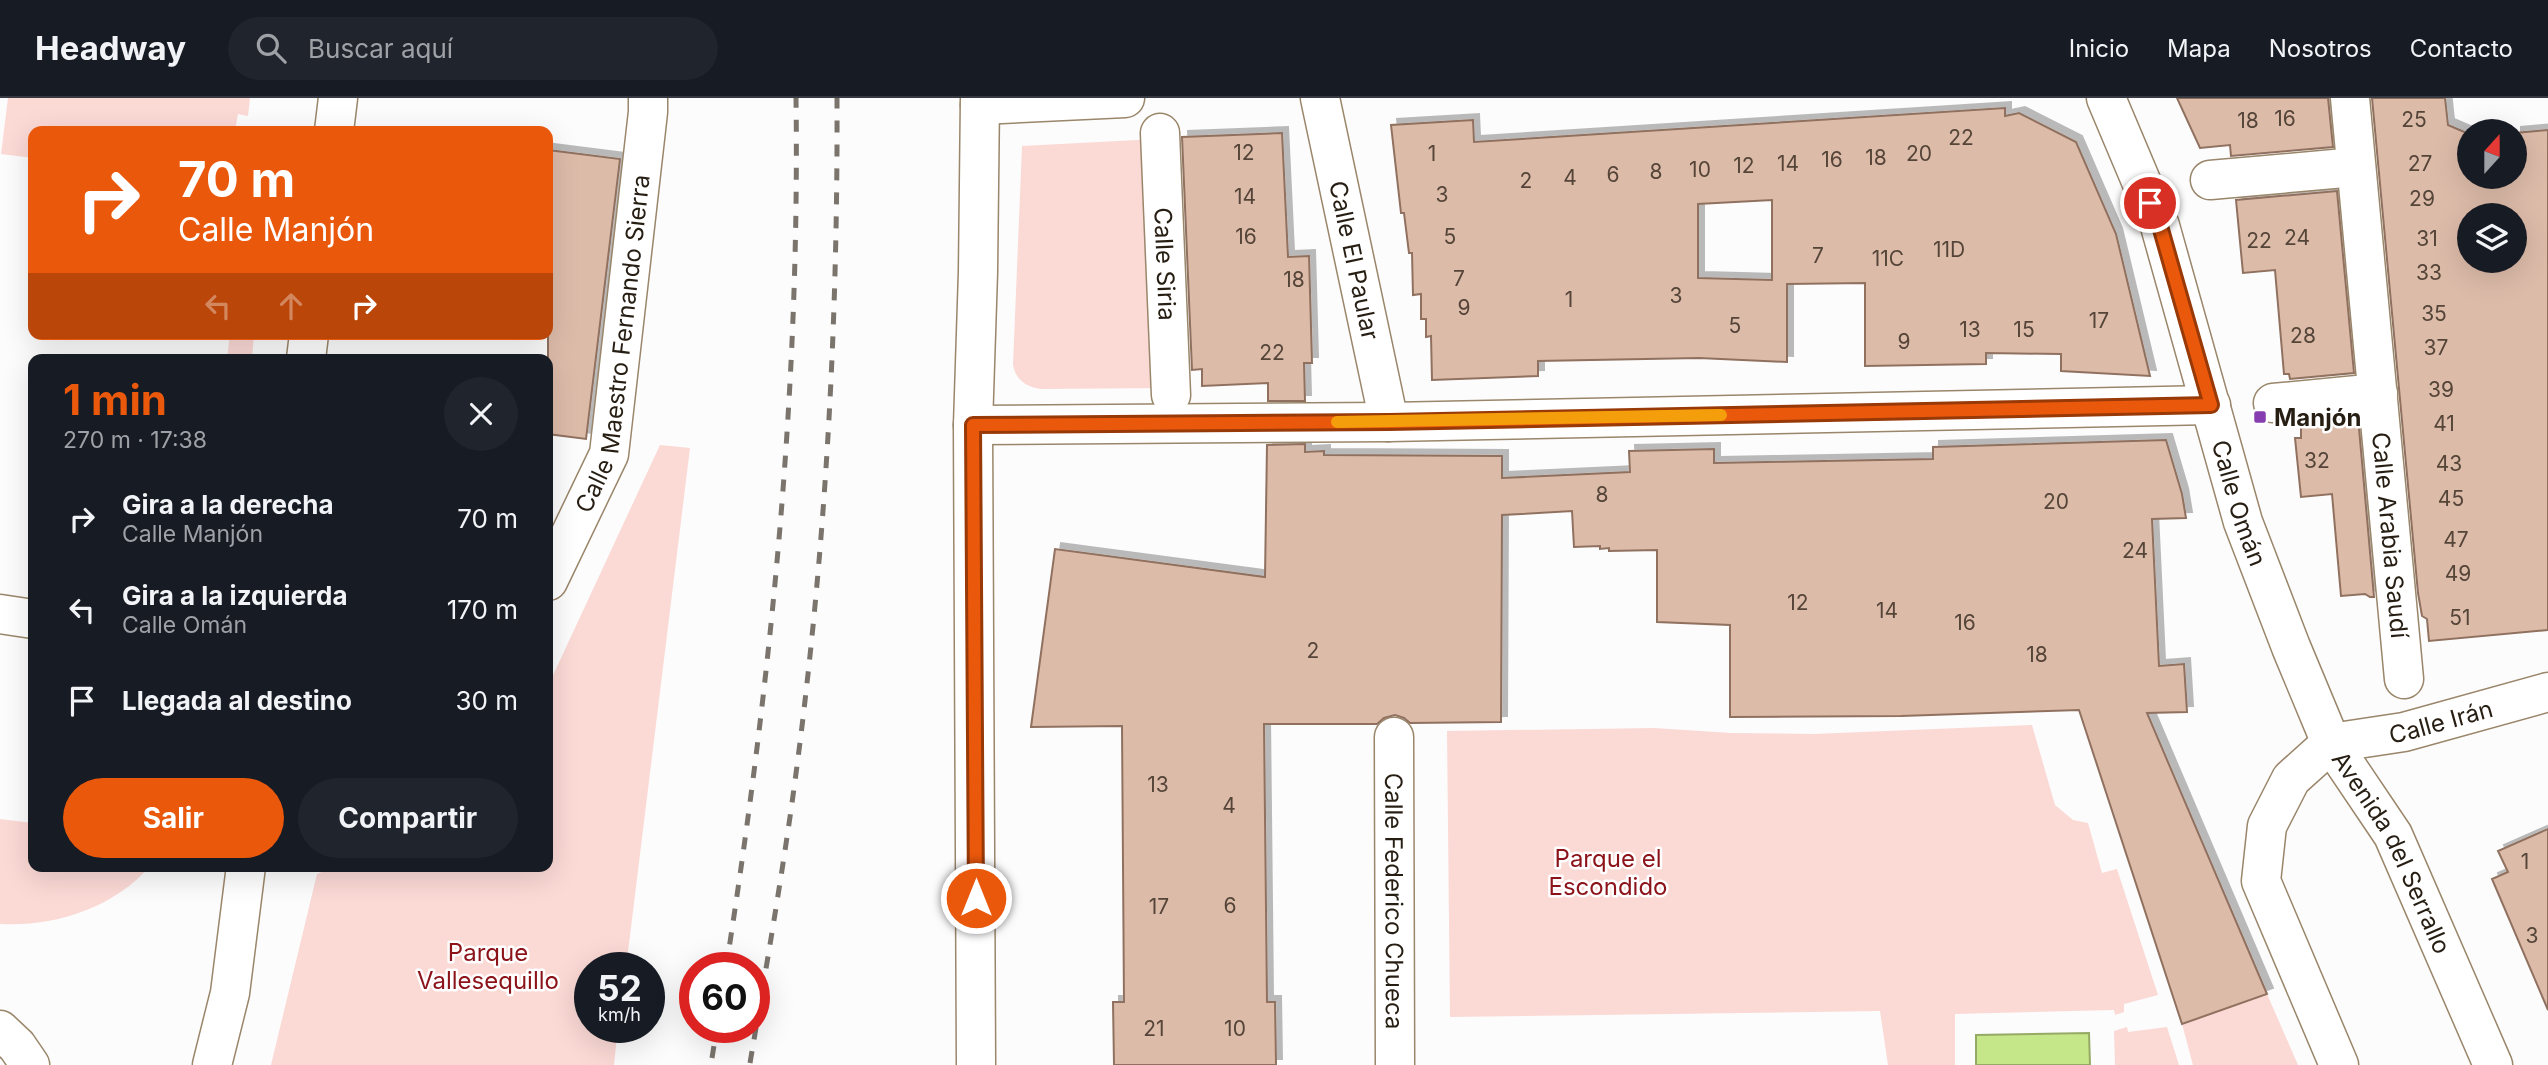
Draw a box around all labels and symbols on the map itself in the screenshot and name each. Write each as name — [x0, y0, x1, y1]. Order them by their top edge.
house number: 16 — [2274, 106, 2296, 131]
house number: 25 — [2401, 107, 2427, 132]
house number: 18 — [2237, 108, 2259, 133]
north arrow — [2457, 119, 2527, 189]
house number: 22 — [1948, 125, 1974, 150]
house number: 12 — [1233, 140, 1255, 165]
house number: 1 — [1428, 141, 1436, 166]
house number: 20 — [1906, 141, 1932, 166]
house number: 18 — [1865, 145, 1887, 170]
house number: 16 — [1821, 147, 1843, 172]
house number: 14 — [1777, 151, 1799, 176]
house number: 27 — [2408, 151, 2432, 176]
house number: 12 — [1733, 153, 1755, 178]
house number: 10 — [1689, 157, 1711, 182]
house number: 8 — [1650, 159, 1663, 184]
house number: 6 — [1606, 162, 1620, 187]
house number: 4 — [1563, 165, 1577, 190]
house number: 2 — [1520, 168, 1532, 193]
street label: Calle Maestro Fernando Sierra — [569, 173, 655, 517]
pin — [2120, 173, 2180, 233]
street label: Calle El Paular — [1324, 178, 1386, 342]
house number: 3 — [1436, 182, 1448, 207]
house number: 14 — [1234, 184, 1256, 209]
house number: 29 — [2409, 186, 2435, 211]
street label: Calle Siria — [1149, 207, 1182, 321]
house number: 16 — [1235, 224, 1257, 249]
house number: 5 — [1444, 224, 1456, 249]
house number: 24 — [2284, 225, 2310, 250]
house number: 31 — [2416, 226, 2438, 251]
house number: 22 — [2246, 228, 2272, 253]
house number: 11D — [1933, 237, 1965, 262]
house number: 7 — [1812, 243, 1824, 268]
house number: 11C — [1872, 246, 1904, 271]
house number: 33 — [2416, 260, 2442, 285]
house number: 7 — [1453, 266, 1465, 291]
house number: 18 — [1283, 267, 1305, 292]
house number: 3 — [1670, 283, 1682, 308]
house number: 1 — [1565, 287, 1573, 312]
house number: 9 — [1457, 295, 1471, 320]
house number: 35 — [2421, 301, 2447, 326]
house number: 17 — [2089, 308, 2109, 333]
house number: 5 — [1729, 313, 1741, 338]
house number: 13 — [1959, 317, 1981, 342]
house number: 15 — [2013, 317, 2035, 342]
house number: 28 — [2290, 323, 2316, 348]
house number: 9 — [1897, 329, 1911, 354]
house number: 37 — [2424, 335, 2448, 360]
house number: 22 — [1259, 340, 1285, 365]
house number: 39 — [2428, 377, 2454, 402]
place label: Manjón — [2274, 403, 2361, 432]
marker: Manjón — [2252, 409, 2268, 425]
house number: 41 — [2433, 411, 2455, 436]
street label: Calle Arabia Saudí — [2367, 431, 2415, 640]
street label: Calle Omán — [2206, 437, 2273, 570]
house number: 32 — [2304, 448, 2330, 473]
house number: 43 — [2436, 451, 2462, 476]
house number: 8 — [1596, 482, 1609, 507]
house number: 45 — [2438, 486, 2464, 511]
house number: 20 — [2043, 489, 2069, 514]
house number: 47 — [2443, 527, 2469, 552]
house number: 24 — [2122, 538, 2148, 563]
house number: 49 — [2445, 561, 2471, 586]
house number: 12 — [1787, 590, 1809, 615]
house number: 14 — [1876, 598, 1898, 623]
house number: 51 — [2449, 605, 2471, 630]
house number: 16 — [1954, 610, 1976, 635]
house number: 2 — [1307, 638, 1319, 663]
house number: 18 — [2026, 642, 2048, 667]
street label: Calle Irán — [2387, 694, 2496, 749]
street label: Avenida del Serrallo — [2326, 746, 2457, 958]
house number: 13 — [1147, 772, 1169, 797]
street label: Calle Federico Chueca — [1380, 773, 1409, 1029]
house number: 4 — [1222, 793, 1236, 818]
park label: Parque el Escondido — [1549, 844, 1667, 901]
house number: 1 — [2521, 849, 2529, 874]
position arrow — [939, 861, 1013, 935]
house number: 6 — [1223, 893, 1237, 918]
house number: 17 — [1149, 894, 1169, 919]
house number: 3 — [2526, 923, 2538, 948]
park label: Parque Vallesequillo — [417, 938, 559, 995]
speed limit sign: 60 — [679, 952, 770, 1043]
house number: 21 — [1143, 1016, 1165, 1041]
house number: 10 — [1224, 1016, 1246, 1041]

